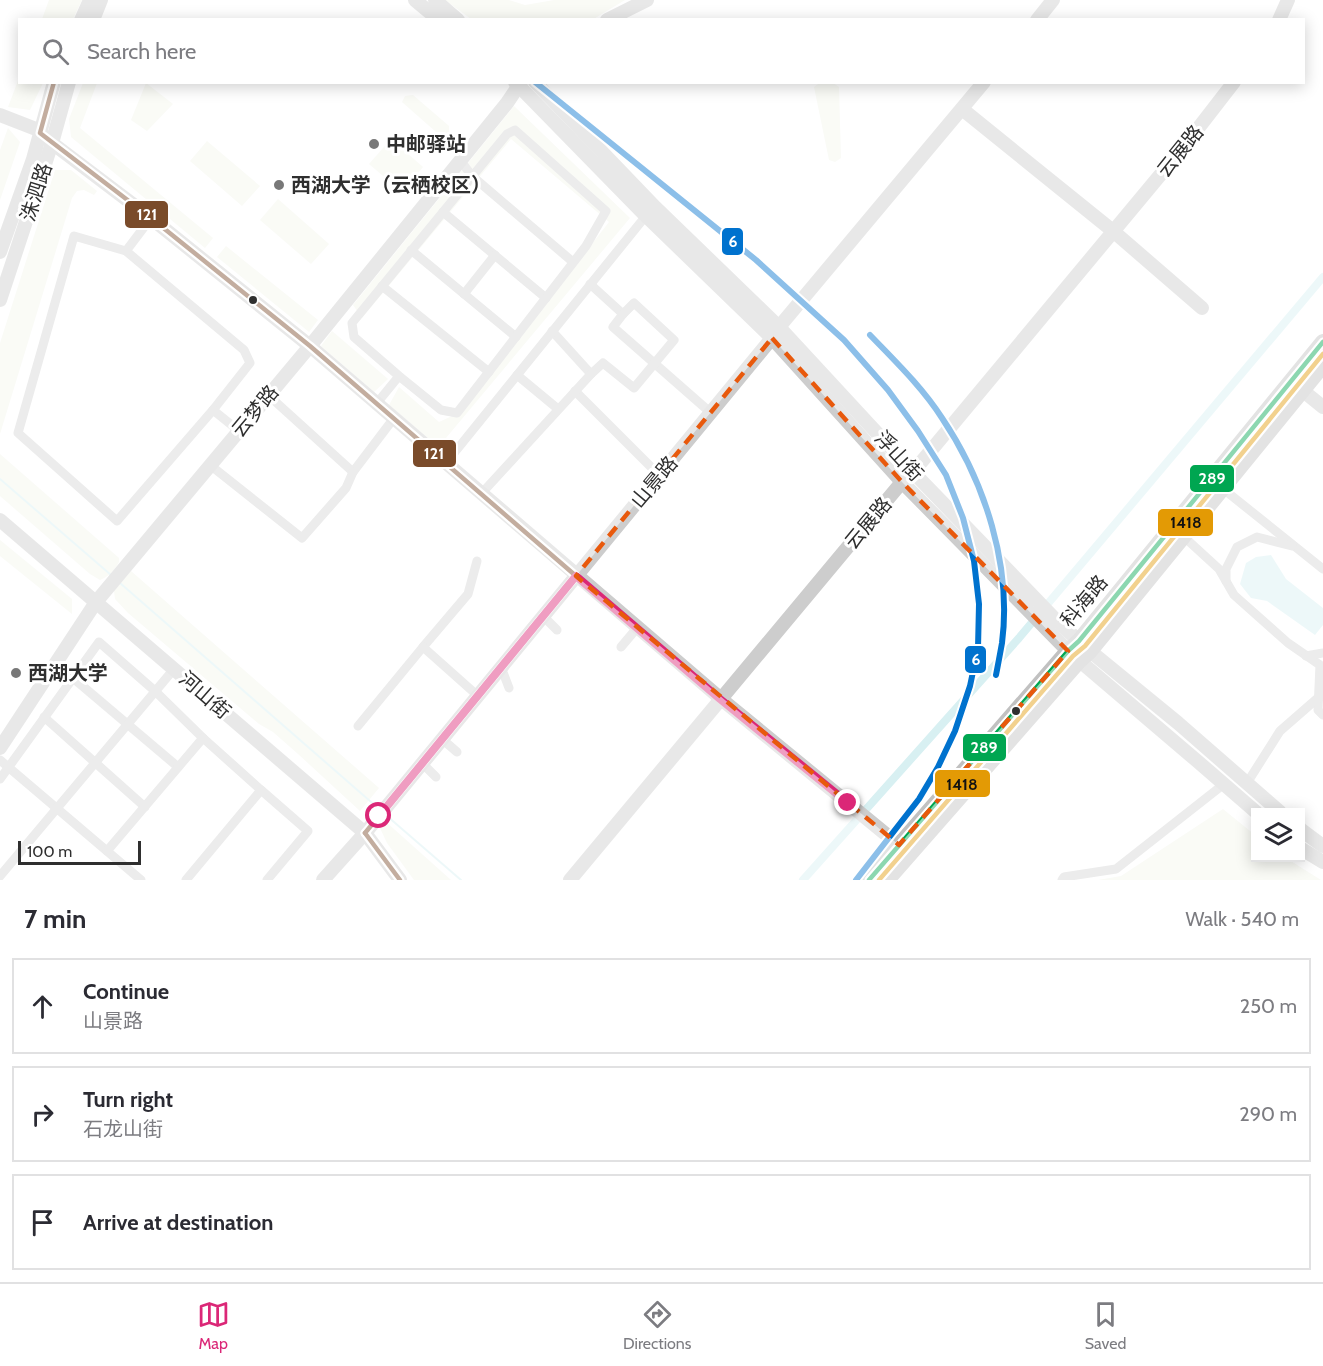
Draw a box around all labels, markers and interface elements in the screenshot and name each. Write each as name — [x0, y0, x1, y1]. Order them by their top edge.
search box — [18, 18, 1305, 84]
icon: search — [39, 35, 72, 68]
text: Search here — [87, 38, 196, 65]
street label: 云展路 — [1152, 120, 1208, 182]
place label: 中邮驿站 — [386, 132, 466, 156]
marker: 中邮驿站 — [367, 137, 381, 151]
street label: 洙泗路 — [15, 160, 57, 224]
place label: 西湖大学（云栖校区） — [291, 173, 491, 197]
marker: 西湖大学（云栖校区） — [272, 178, 286, 192]
line badge: 121 — [124, 200, 169, 229]
text: 121 — [137, 205, 157, 224]
line badge: 6 — [721, 227, 744, 256]
text: 6 — [729, 232, 738, 251]
unlabelled marker — [247, 294, 259, 306]
street label: 云梦路 — [227, 380, 283, 442]
street label: 浮山街 — [870, 426, 928, 486]
line badge: 121 — [412, 439, 457, 468]
text: 121 — [424, 444, 444, 463]
street label: 山景路 — [626, 451, 682, 513]
line badge: 289 — [1189, 464, 1235, 493]
text: 289 — [1198, 469, 1226, 488]
street label: 云展路 — [840, 492, 896, 554]
line badge: 1418 — [1157, 508, 1214, 537]
text: 1418 — [1170, 513, 1202, 532]
street label: 科海路 — [1056, 570, 1112, 632]
line badge: 6 — [964, 645, 987, 674]
text: 6 — [972, 650, 981, 669]
place label: 西湖大学 — [28, 661, 108, 685]
marker: 西湖大学 — [9, 666, 23, 680]
street label: 河山街 — [174, 666, 236, 724]
unlabelled marker — [1010, 705, 1022, 717]
line badge: 289 — [962, 733, 1007, 762]
text: 289 — [970, 738, 998, 757]
line badge: 1418 — [934, 769, 991, 798]
text: 1418 — [946, 775, 978, 794]
route end — [834, 789, 860, 815]
route start — [365, 802, 391, 828]
map controls — [1251, 808, 1305, 862]
button: layers — [1251, 808, 1305, 862]
scale bar — [18, 838, 141, 866]
text: 100 m — [27, 842, 72, 861]
text: 7 min — [24, 903, 86, 935]
text: Walk · 540 m — [1185, 907, 1299, 931]
text: Continue — [83, 978, 169, 1005]
icon: ahead — [26, 990, 59, 1023]
text: 250 m — [1240, 994, 1297, 1018]
text: 山景路 — [83, 1009, 143, 1033]
text: Turn right — [83, 1086, 173, 1113]
icon: right — [26, 1098, 59, 1131]
text: 290 m — [1239, 1102, 1297, 1126]
text: 石龙山街 — [83, 1117, 163, 1141]
icon: arrive — [26, 1206, 59, 1239]
text: Arrive at destination — [83, 1209, 273, 1236]
tab: Map — [197, 1298, 230, 1353]
tab: Directions — [623, 1298, 691, 1353]
tab: Saved — [1085, 1298, 1126, 1353]

